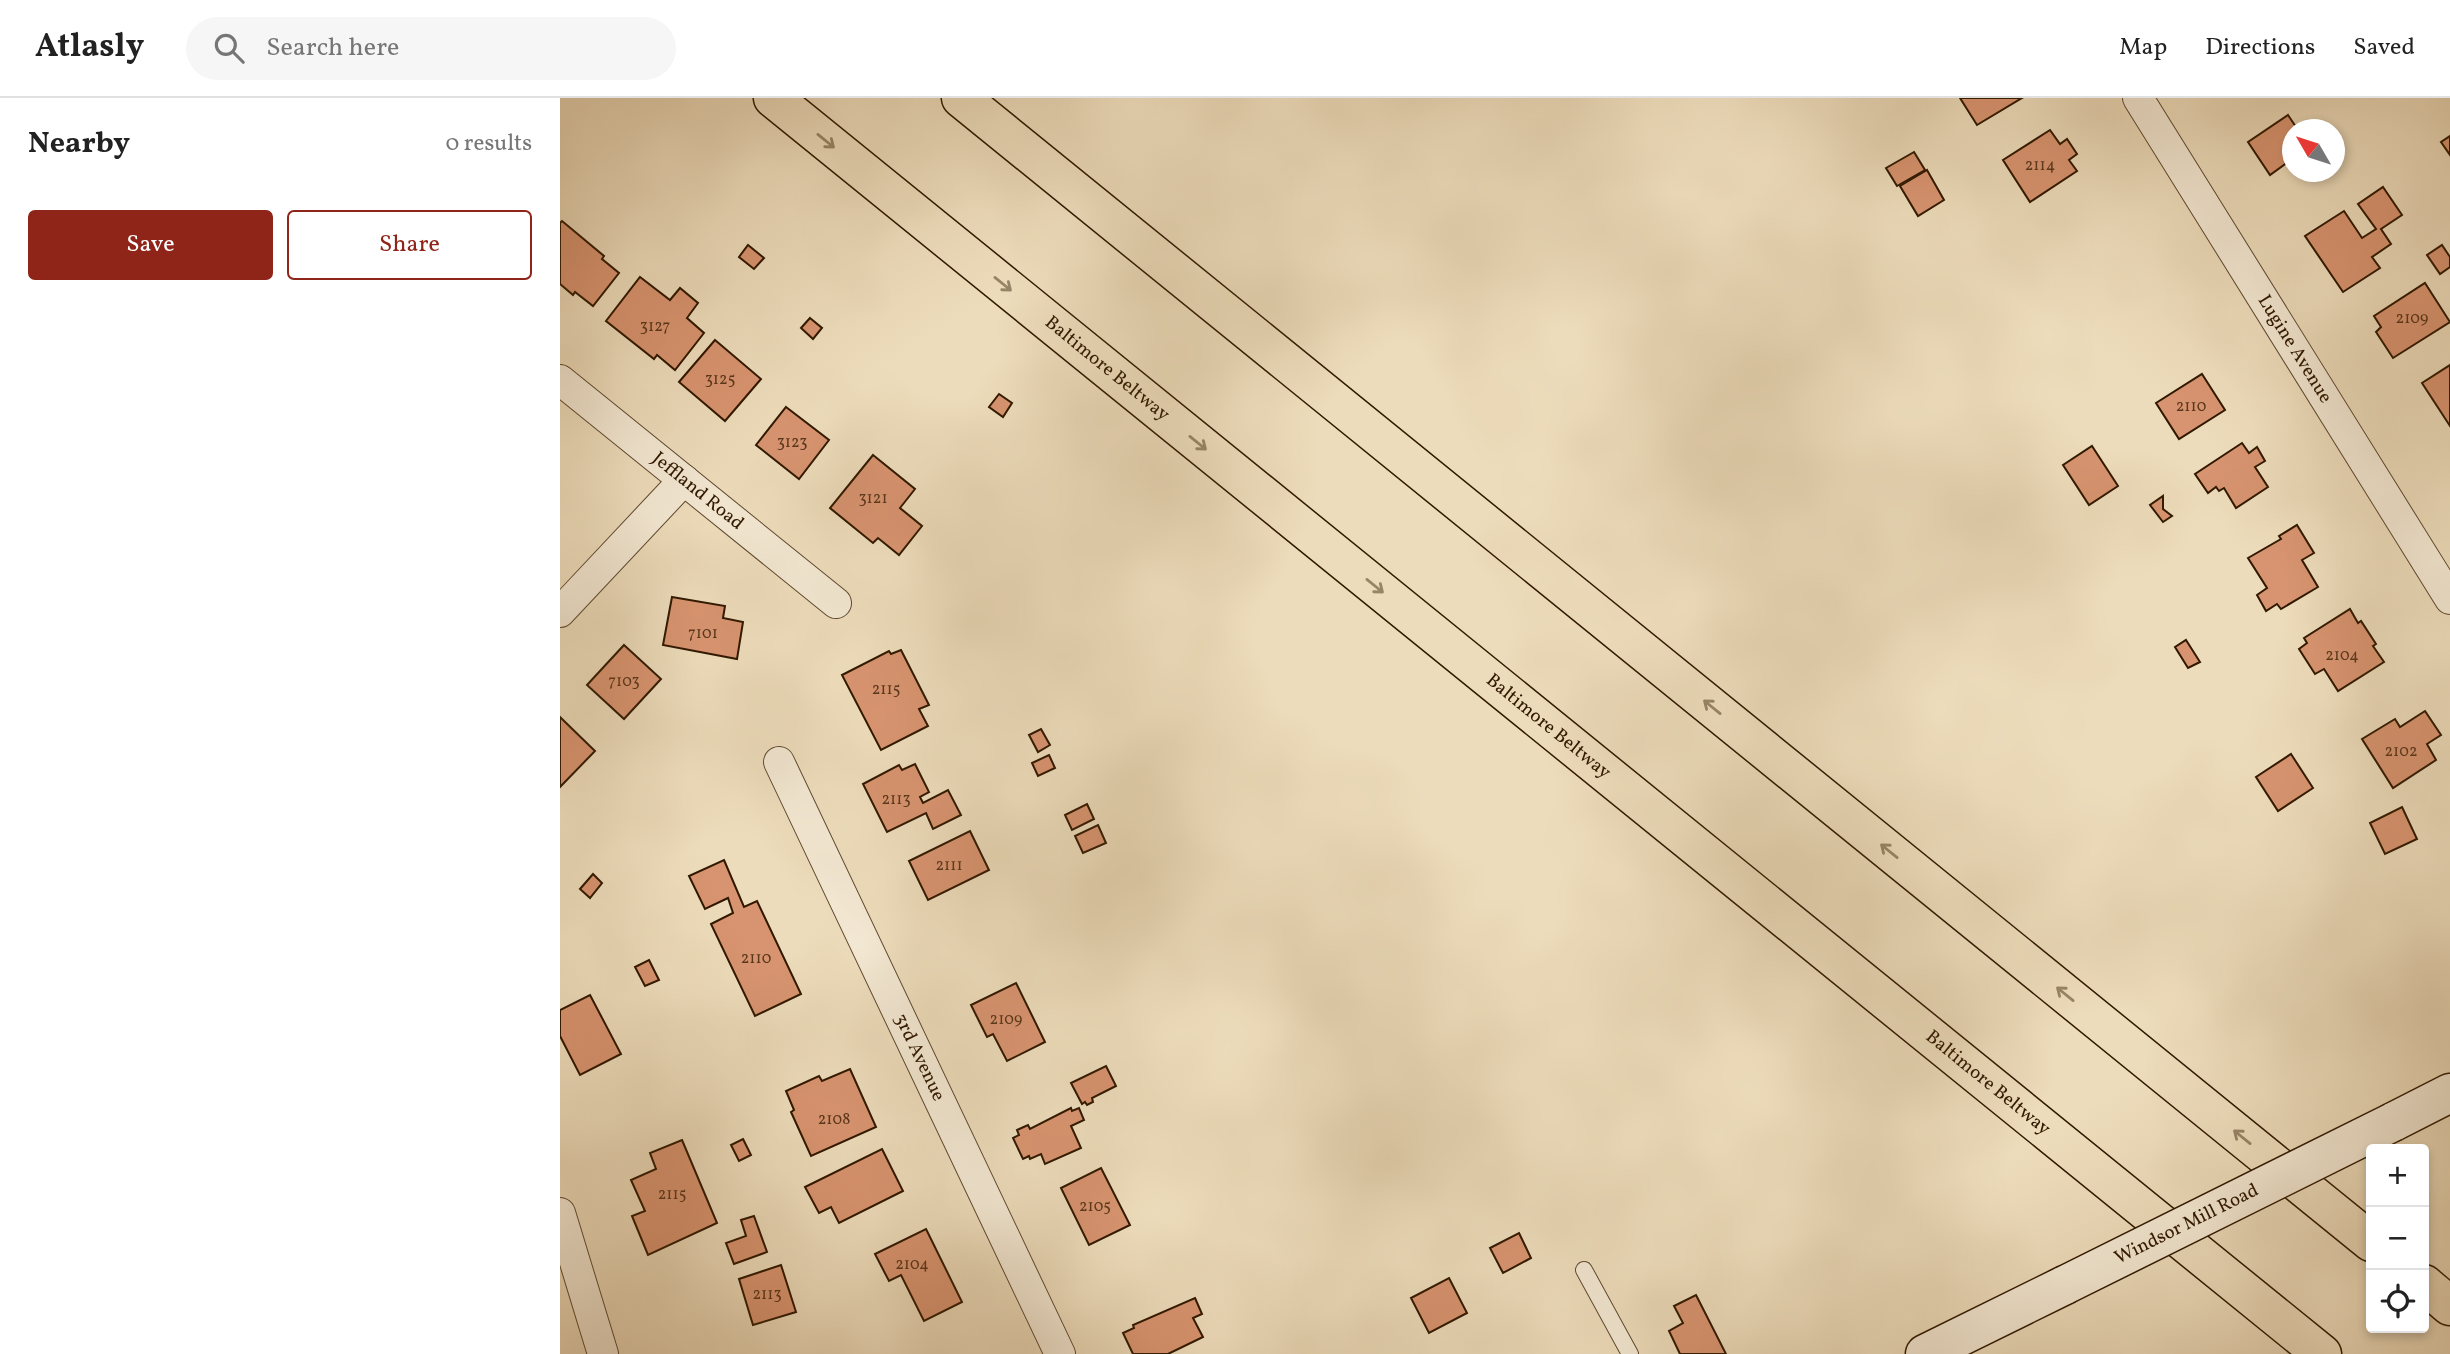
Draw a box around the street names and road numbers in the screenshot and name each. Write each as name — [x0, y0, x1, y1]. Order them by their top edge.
street label: Lugine Avenue — [2251, 290, 2338, 408]
street label: Baltimore Beltway — [1039, 310, 1175, 427]
street label: Jeffland Road — [646, 446, 749, 536]
street label: Baltimore Beltway — [1480, 668, 1616, 785]
street label: 3rd Avenue — [887, 1009, 951, 1106]
street label: Baltimore Beltway — [1920, 1024, 2056, 1142]
street label: Windsor Mill Road — [2110, 1178, 2263, 1271]

